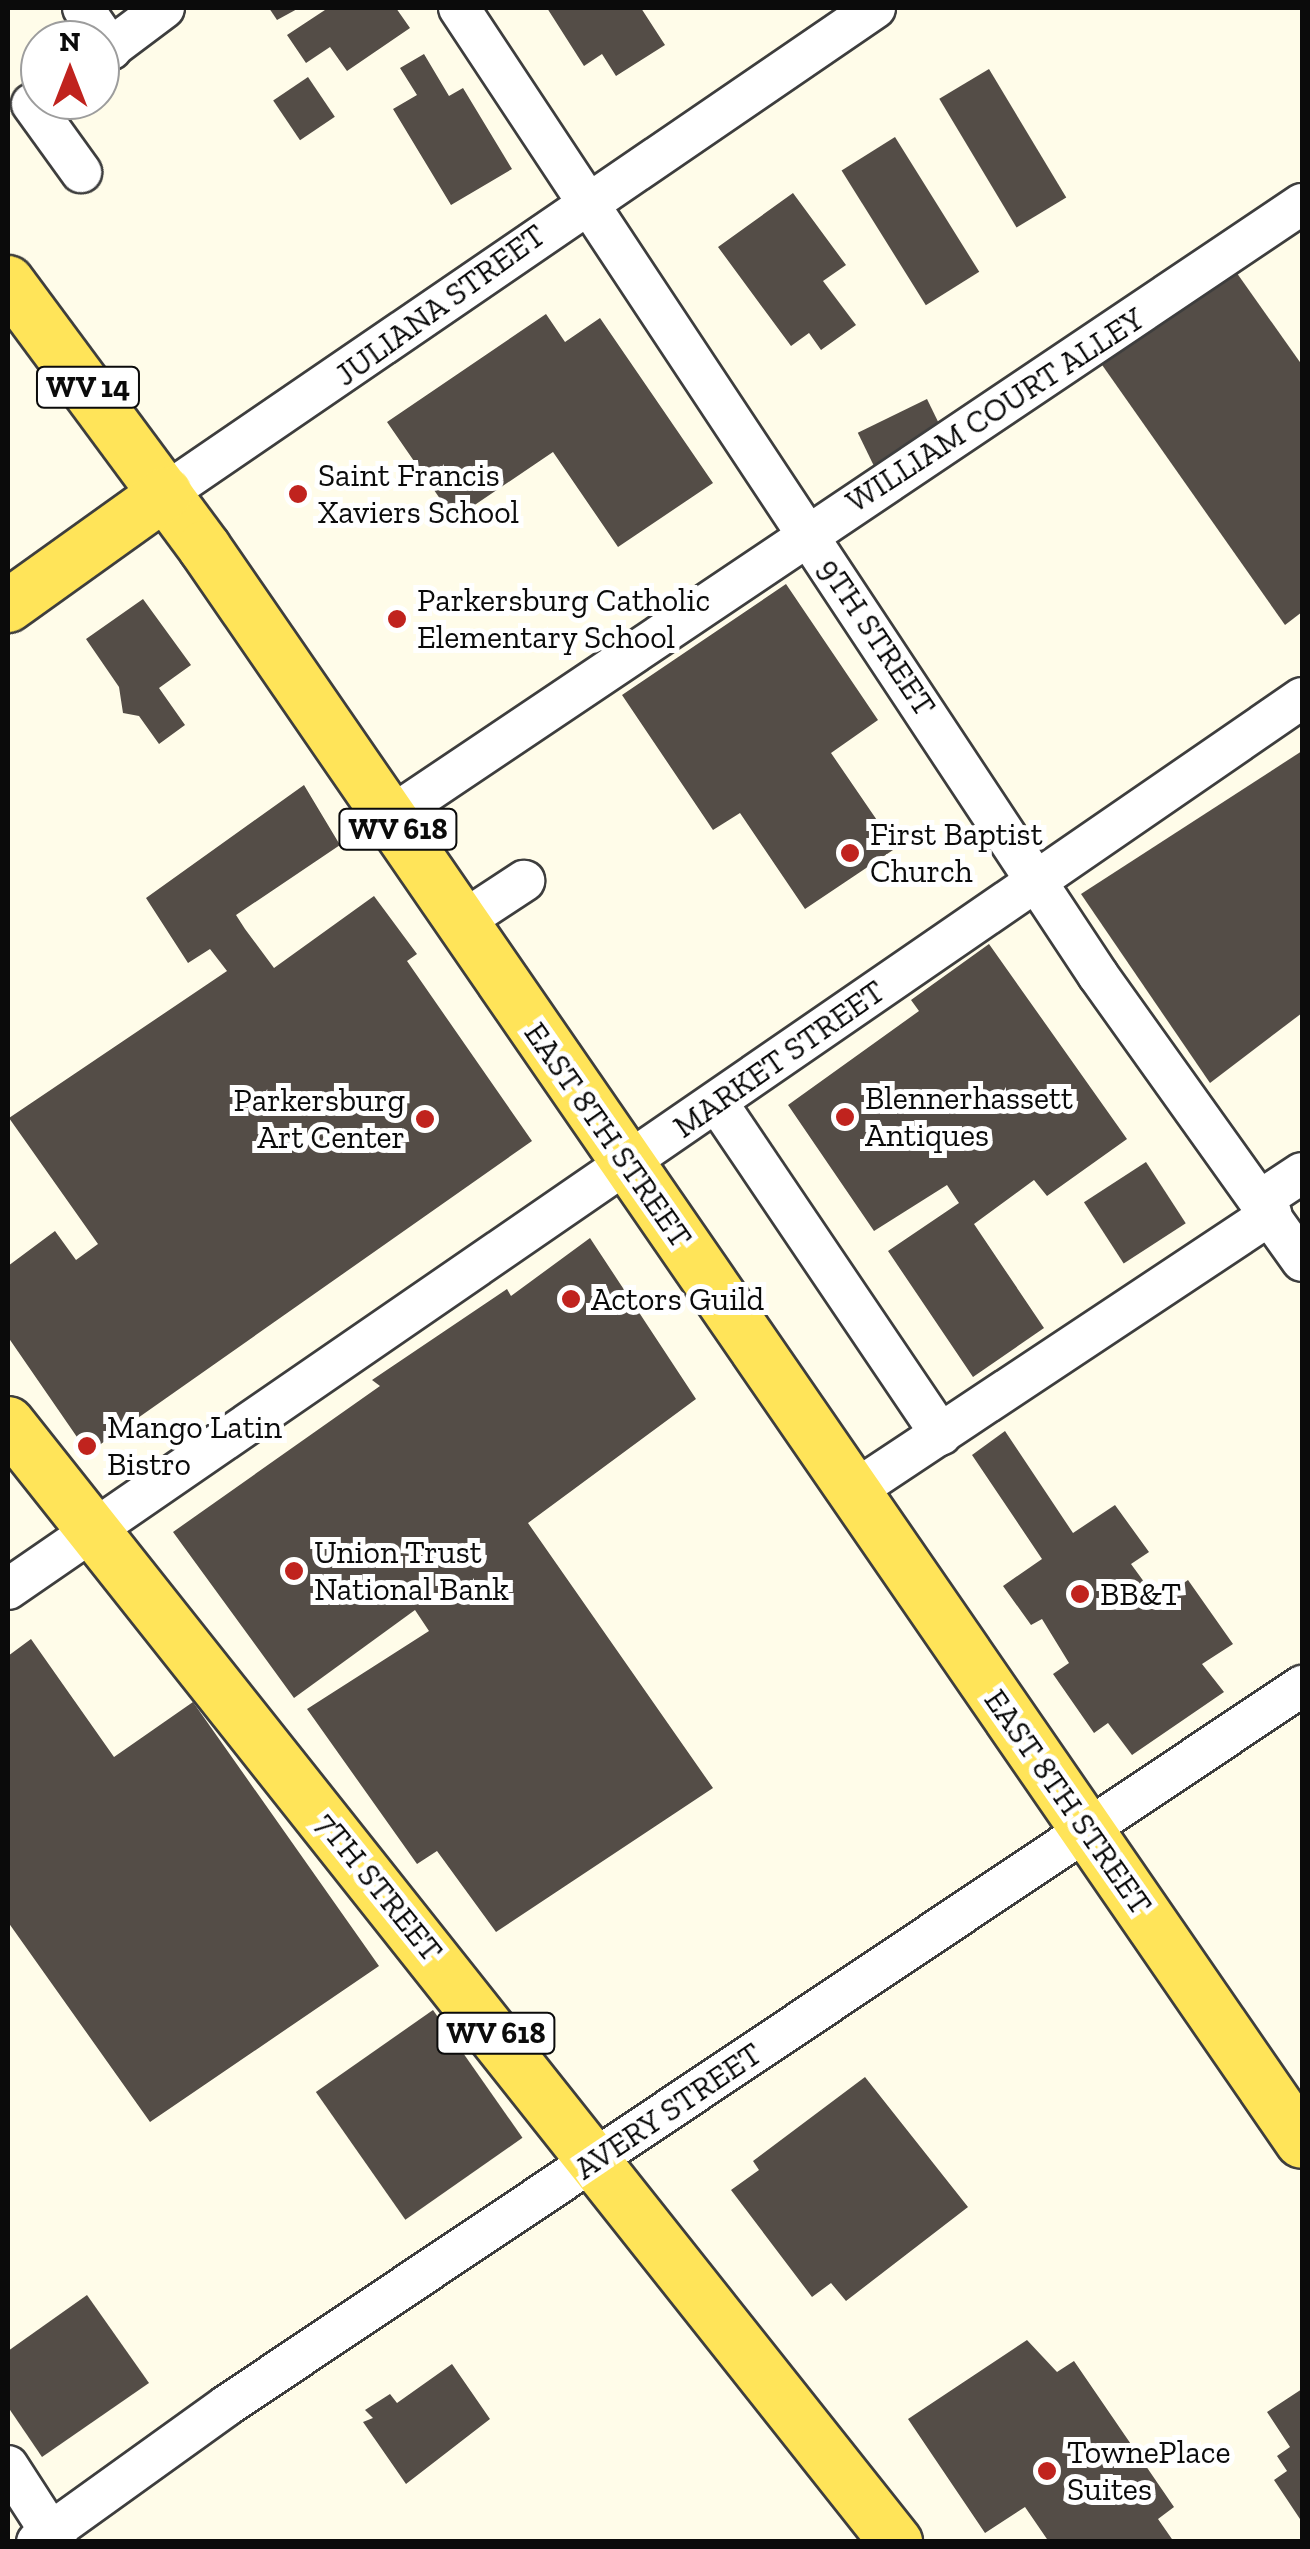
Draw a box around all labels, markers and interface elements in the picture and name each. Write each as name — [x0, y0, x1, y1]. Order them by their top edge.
north arrow — [20, 20, 120, 120]
text: N — [59, 25, 81, 58]
street label: JULIANA STREET — [327, 216, 553, 394]
street label: WILLIAM COURT ALLEY — [838, 299, 1152, 521]
road number: WV 14 — [33, 362, 143, 412]
place label: Saint Francis Xaviers School — [318, 457, 519, 532]
marker: Saint Francis Xaviers School — [287, 483, 309, 505]
street label: 9TH STREET — [810, 551, 944, 723]
place label: Parkersburg Catholic Elementary School — [417, 582, 710, 657]
marker: Parkersburg Catholic Elementary School — [386, 608, 408, 630]
road number: WV 618 — [336, 804, 460, 854]
place label: First Baptist Church — [870, 816, 1043, 891]
marker: First Baptist Church — [839, 842, 861, 864]
street label: MARKET STREET — [666, 972, 892, 1146]
street label: EAST 8TH STREET — [516, 1015, 700, 1255]
place label: Blennerhassett Antiques — [865, 1080, 1073, 1155]
place label: Parkersburg Art Center — [234, 1082, 405, 1157]
marker: Blennerhassett Antiques — [834, 1106, 856, 1128]
marker: Parkersburg Art Center — [414, 1108, 436, 1130]
place label: Actors Guild — [591, 1280, 764, 1318]
marker: Actors Guild — [560, 1288, 582, 1310]
place label: Mango Latin Bistro — [107, 1409, 282, 1484]
marker: Mango Latin Bistro — [76, 1435, 98, 1457]
place label: Union Trust National Bank — [314, 1534, 509, 1609]
marker: Union Trust National Bank — [283, 1560, 305, 1582]
place label: BB&T — [1100, 1575, 1181, 1613]
marker: BB&T — [1069, 1583, 1091, 1605]
street label: EAST 8TH STREET — [976, 1682, 1160, 1922]
street label: 7TH STREET — [307, 1805, 451, 1969]
road number: WV 618 — [434, 2008, 558, 2058]
street label: AVERY STREET — [567, 2034, 769, 2188]
place label: TownePlace Suites — [1067, 2434, 1230, 2509]
marker: TownePlace Suites — [1036, 2460, 1058, 2482]

